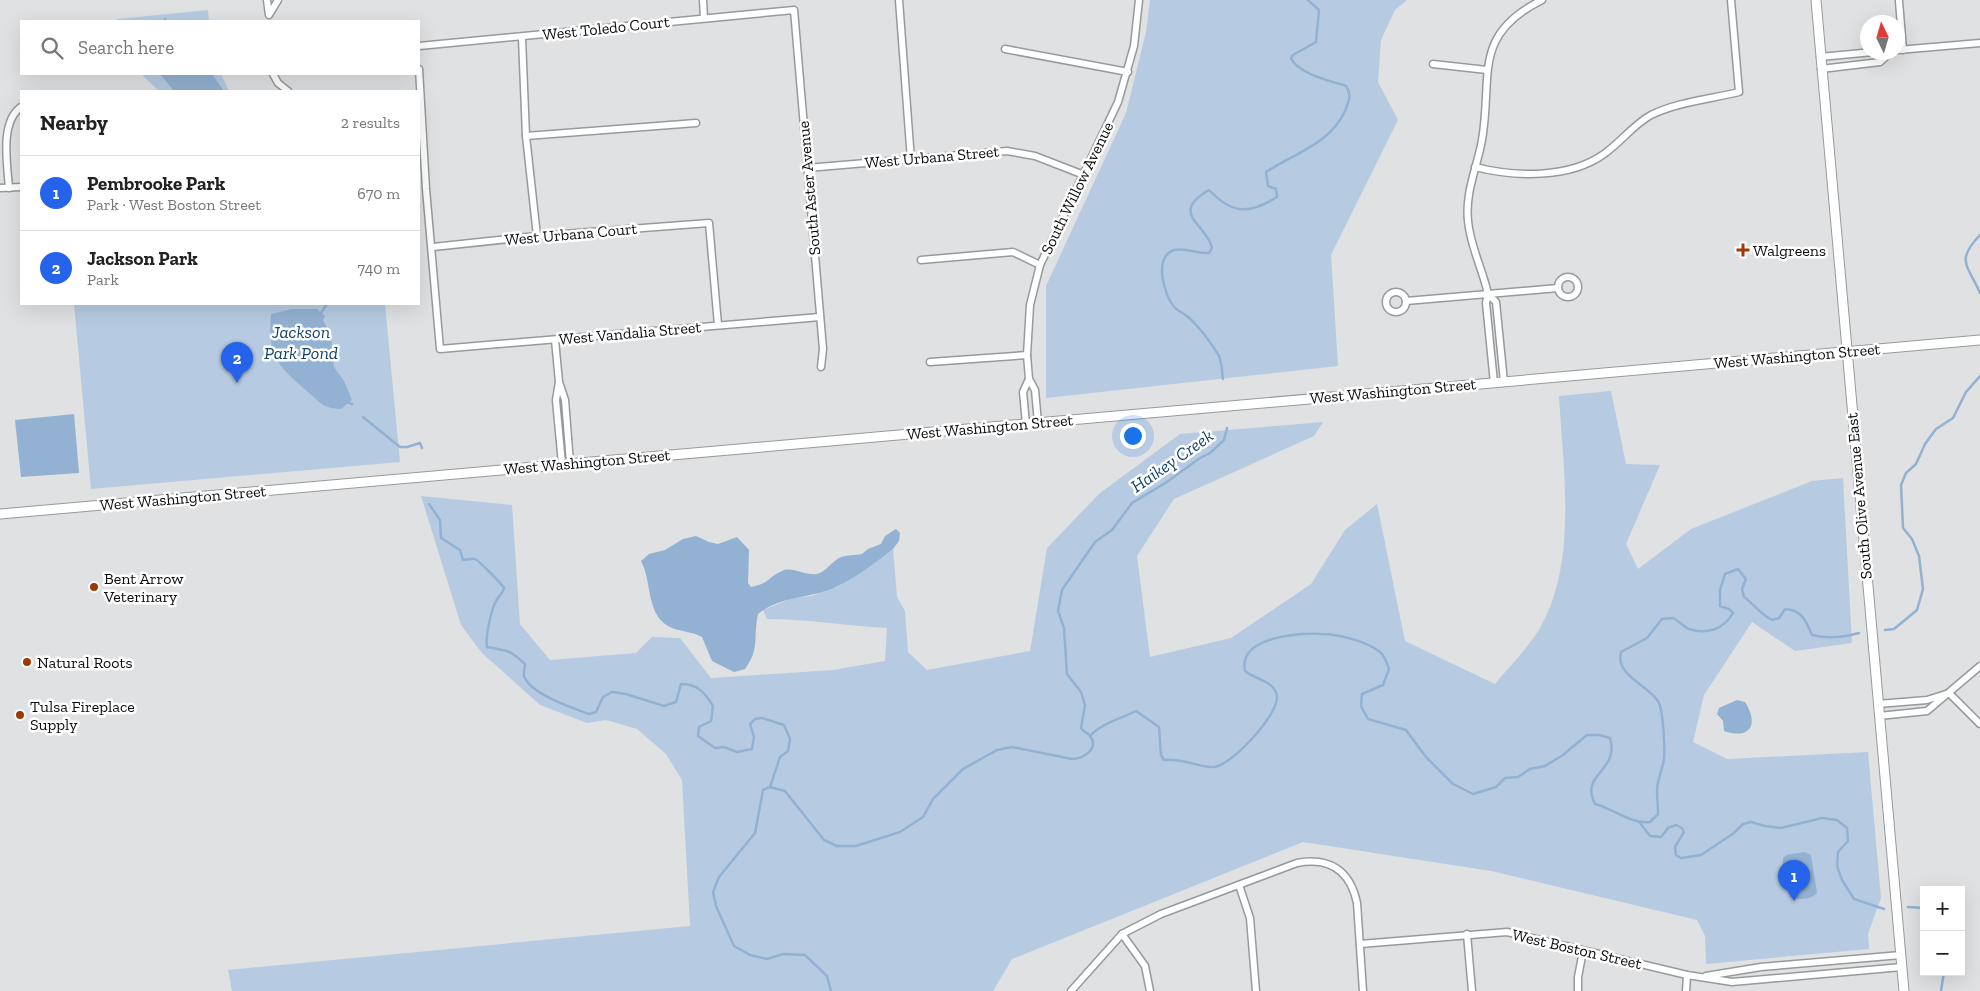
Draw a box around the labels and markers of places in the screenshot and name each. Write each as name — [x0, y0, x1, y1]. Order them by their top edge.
place label: Walgreens — [1753, 241, 1826, 260]
marker: Walgreens — [1737, 244, 1749, 256]
pin: 2 — [221, 342, 253, 383]
place label: Bent Arrow Veterinary — [103, 569, 184, 606]
marker: Bent Arrow Veterinary — [88, 581, 100, 593]
place label: Natural Roots — [37, 653, 132, 672]
marker: Natural Roots — [21, 656, 33, 668]
place label: Tulsa Fireplace Supply — [30, 697, 135, 734]
marker: Tulsa Fireplace Supply — [14, 709, 26, 721]
pin: 1 — [1778, 860, 1810, 901]

